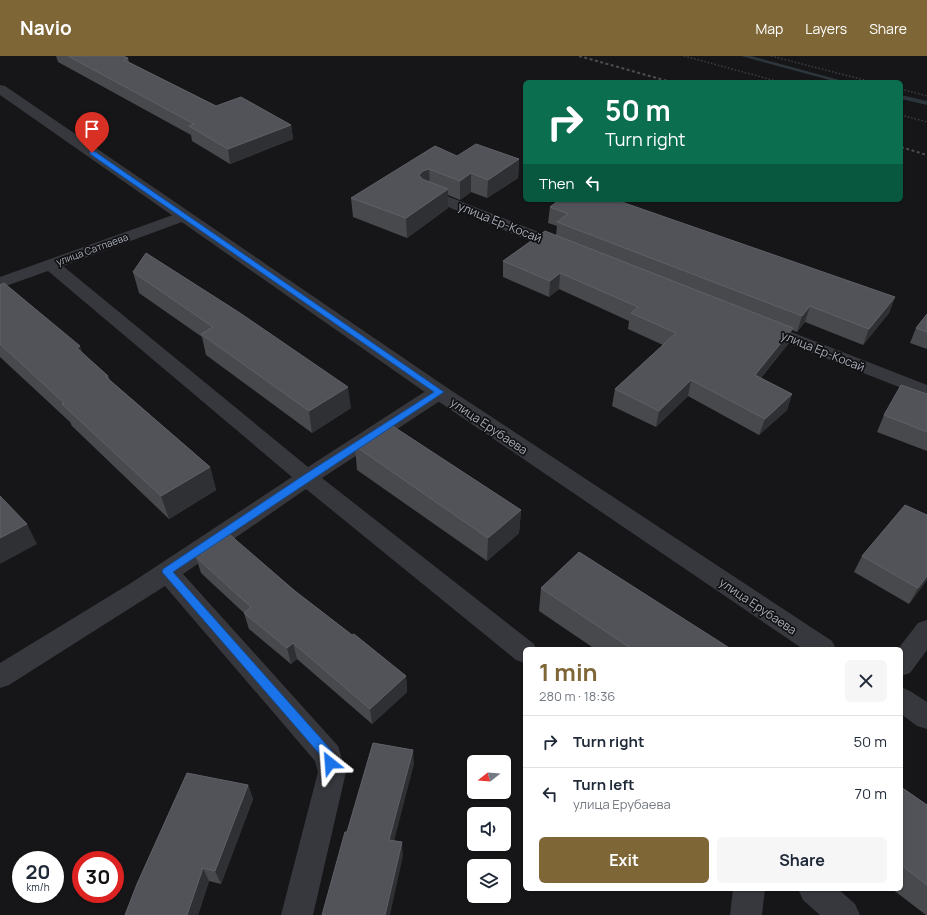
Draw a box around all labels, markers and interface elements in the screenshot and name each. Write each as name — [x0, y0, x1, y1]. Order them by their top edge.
text: Navio — [20, 15, 72, 41]
text: Map — [755, 19, 783, 38]
text: Layers — [805, 19, 847, 38]
text: Share — [869, 19, 907, 38]
text: 50 m — [605, 91, 671, 129]
icon: right — [539, 96, 591, 148]
pin — [75, 112, 109, 153]
icon: arrive — [81, 118, 103, 140]
text: Turn right — [605, 127, 686, 151]
icon: left — [582, 172, 604, 194]
text: Then — [539, 173, 574, 194]
street label: улица Ер-Косай — [455, 197, 545, 247]
street label: улица Сатпаева — [54, 229, 130, 269]
street label: улица Ер-Косай — [778, 326, 868, 376]
street label: улица Ерубаева — [447, 394, 531, 458]
street label: улица Ерубаева — [716, 574, 800, 638]
text: 1 min — [539, 655, 598, 688]
button: close — [845, 660, 887, 702]
text: 280 m · 18:36 — [539, 687, 615, 705]
icon: right — [539, 731, 561, 753]
text: Turn right — [573, 731, 644, 752]
text: 50 m — [853, 731, 887, 752]
position arrow — [309, 742, 351, 784]
north arrow — [467, 755, 511, 799]
map controls — [467, 755, 511, 903]
text: Turn left — [573, 774, 635, 795]
icon: left — [539, 783, 561, 805]
text: 70 m — [855, 783, 887, 804]
text: улица Ерубаева — [573, 795, 671, 813]
button: sound — [467, 807, 511, 851]
button: Exit — [539, 837, 709, 883]
button: Share — [717, 837, 887, 883]
speed limit sign: 30 — [72, 851, 124, 903]
text: 20 — [25, 858, 51, 885]
button: layers — [467, 859, 511, 903]
text: km/h — [26, 880, 50, 894]

